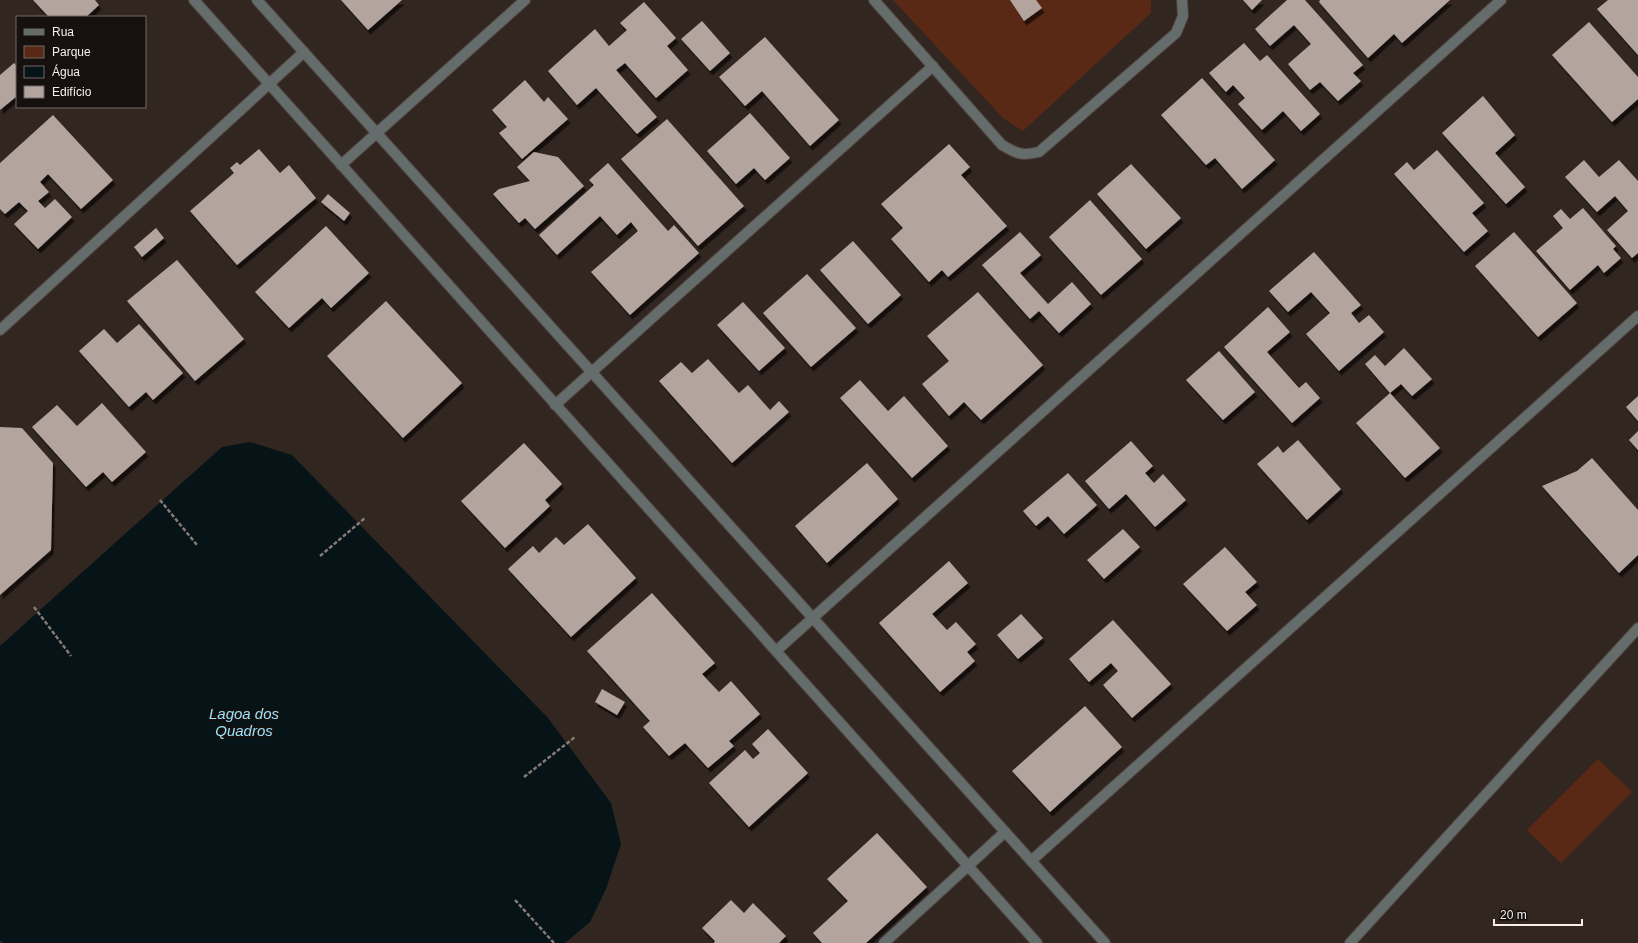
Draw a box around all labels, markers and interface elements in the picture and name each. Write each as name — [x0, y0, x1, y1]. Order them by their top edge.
legend — [16, 16, 146, 108]
text: Rua — [52, 25, 74, 39]
text: Parque — [52, 45, 91, 59]
text: Água — [52, 64, 80, 79]
text: Edifício — [52, 85, 92, 99]
water label: Lagoa dos Quadros — [209, 705, 280, 739]
scale bar — [1494, 901, 1582, 927]
text: 20 m — [1500, 908, 1527, 922]

